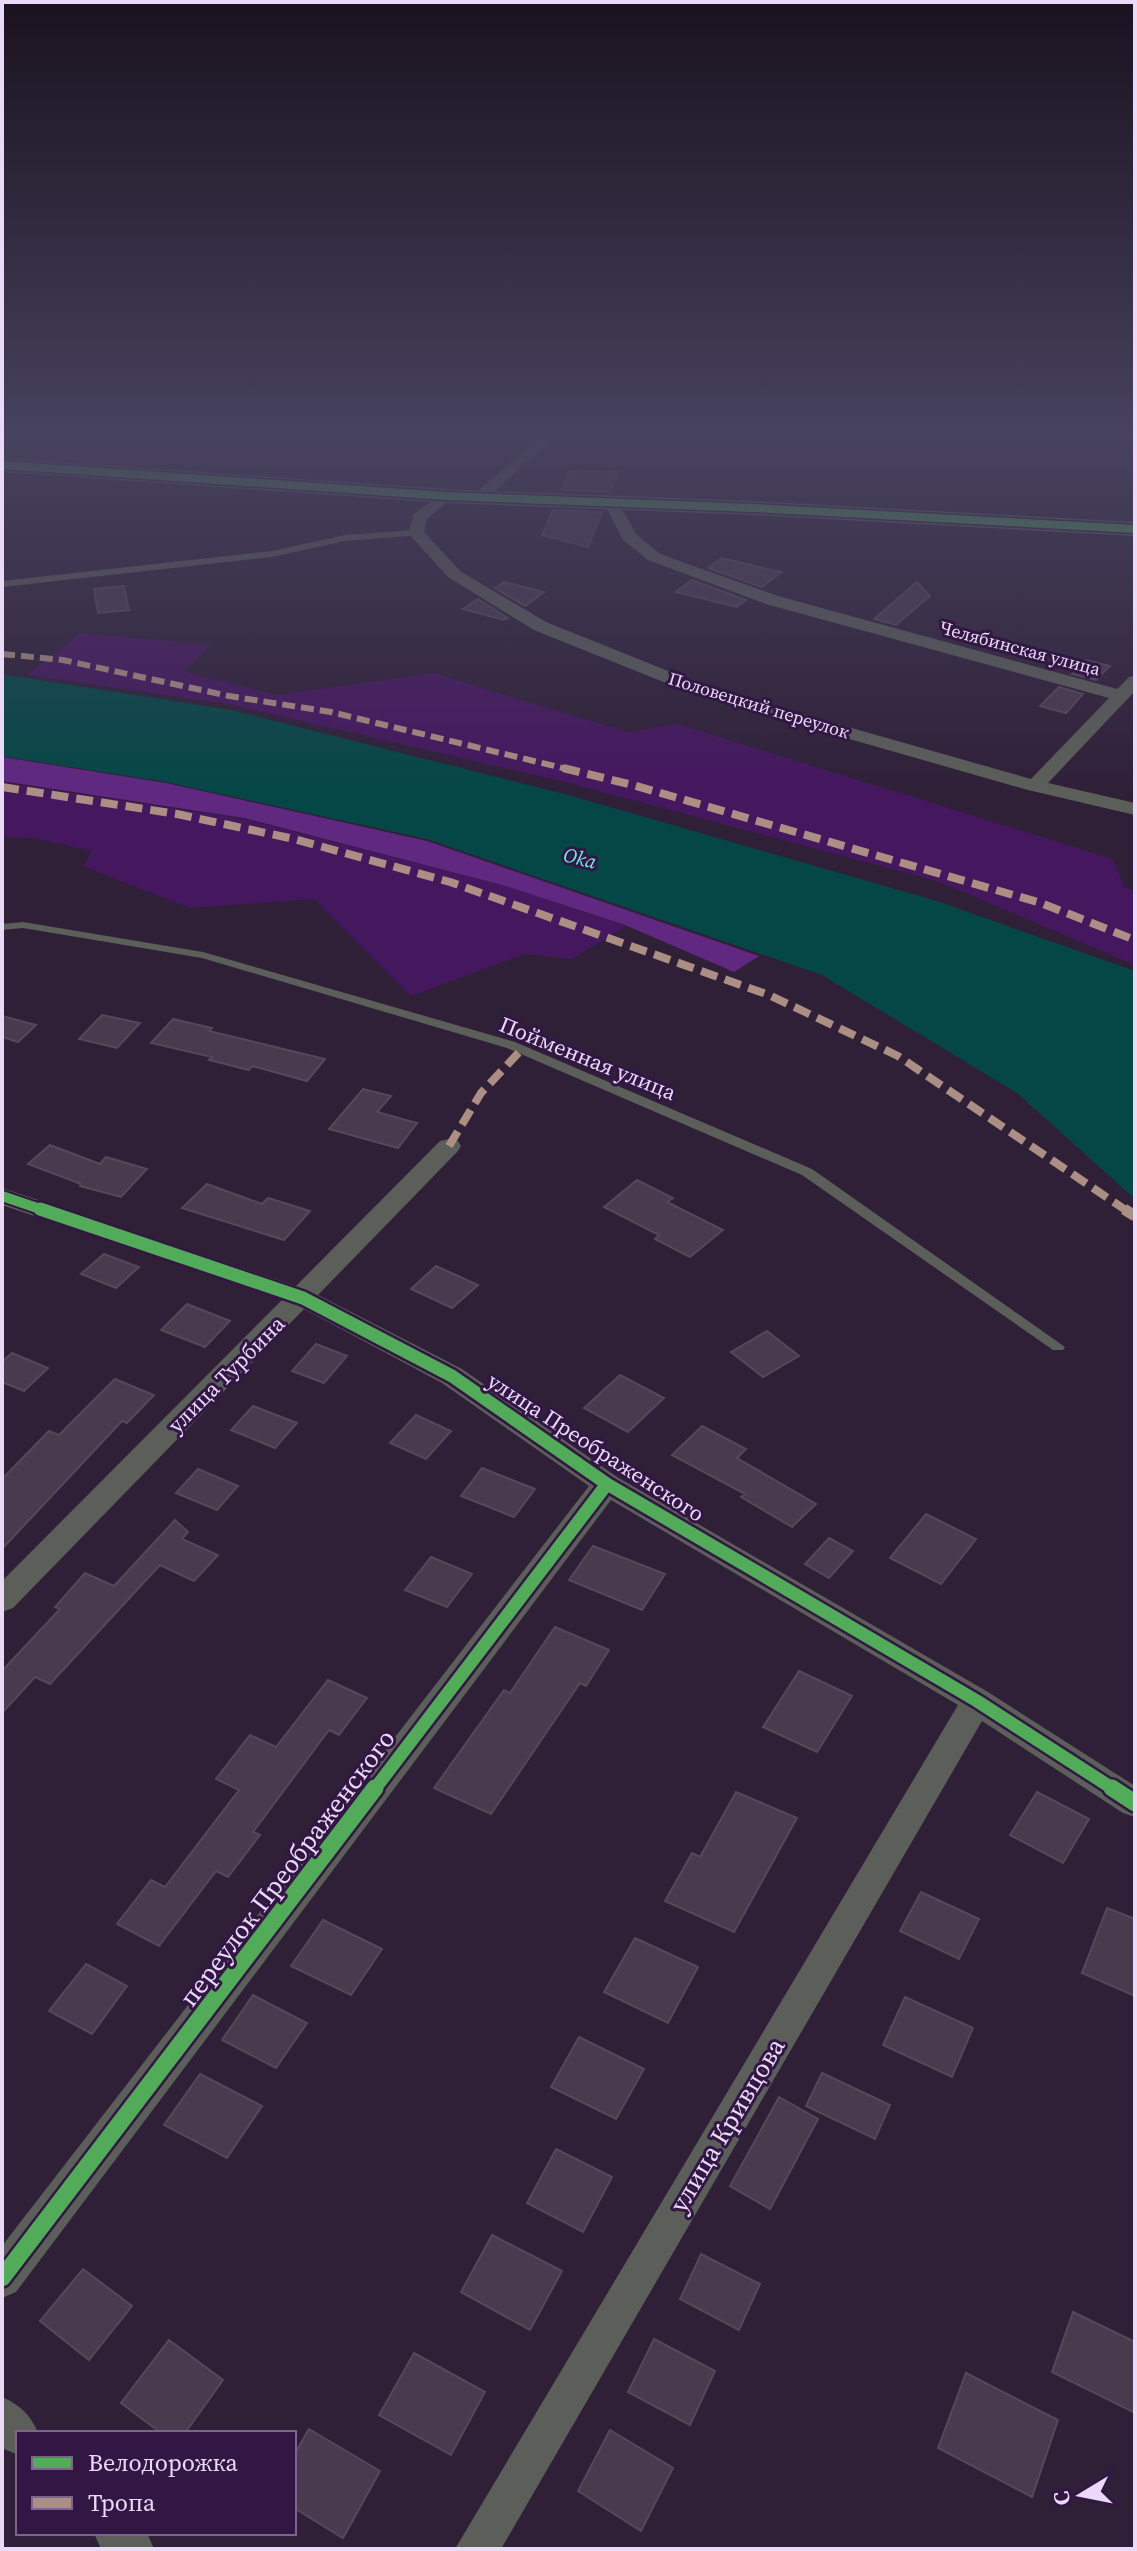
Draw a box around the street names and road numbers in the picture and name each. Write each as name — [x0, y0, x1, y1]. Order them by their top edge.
street label: Челябинская улица — [937, 615, 1104, 682]
street label: Половецкий переулок — [665, 666, 853, 744]
street label: Пойменная улица — [495, 1009, 682, 1107]
street label: улица Турбина — [161, 1308, 292, 1439]
street label: улица Преображенского — [482, 1365, 710, 1529]
street label: переулок Преображенского — [171, 1722, 403, 2014]
street label: улица Кривцова — [661, 2030, 794, 2219]

